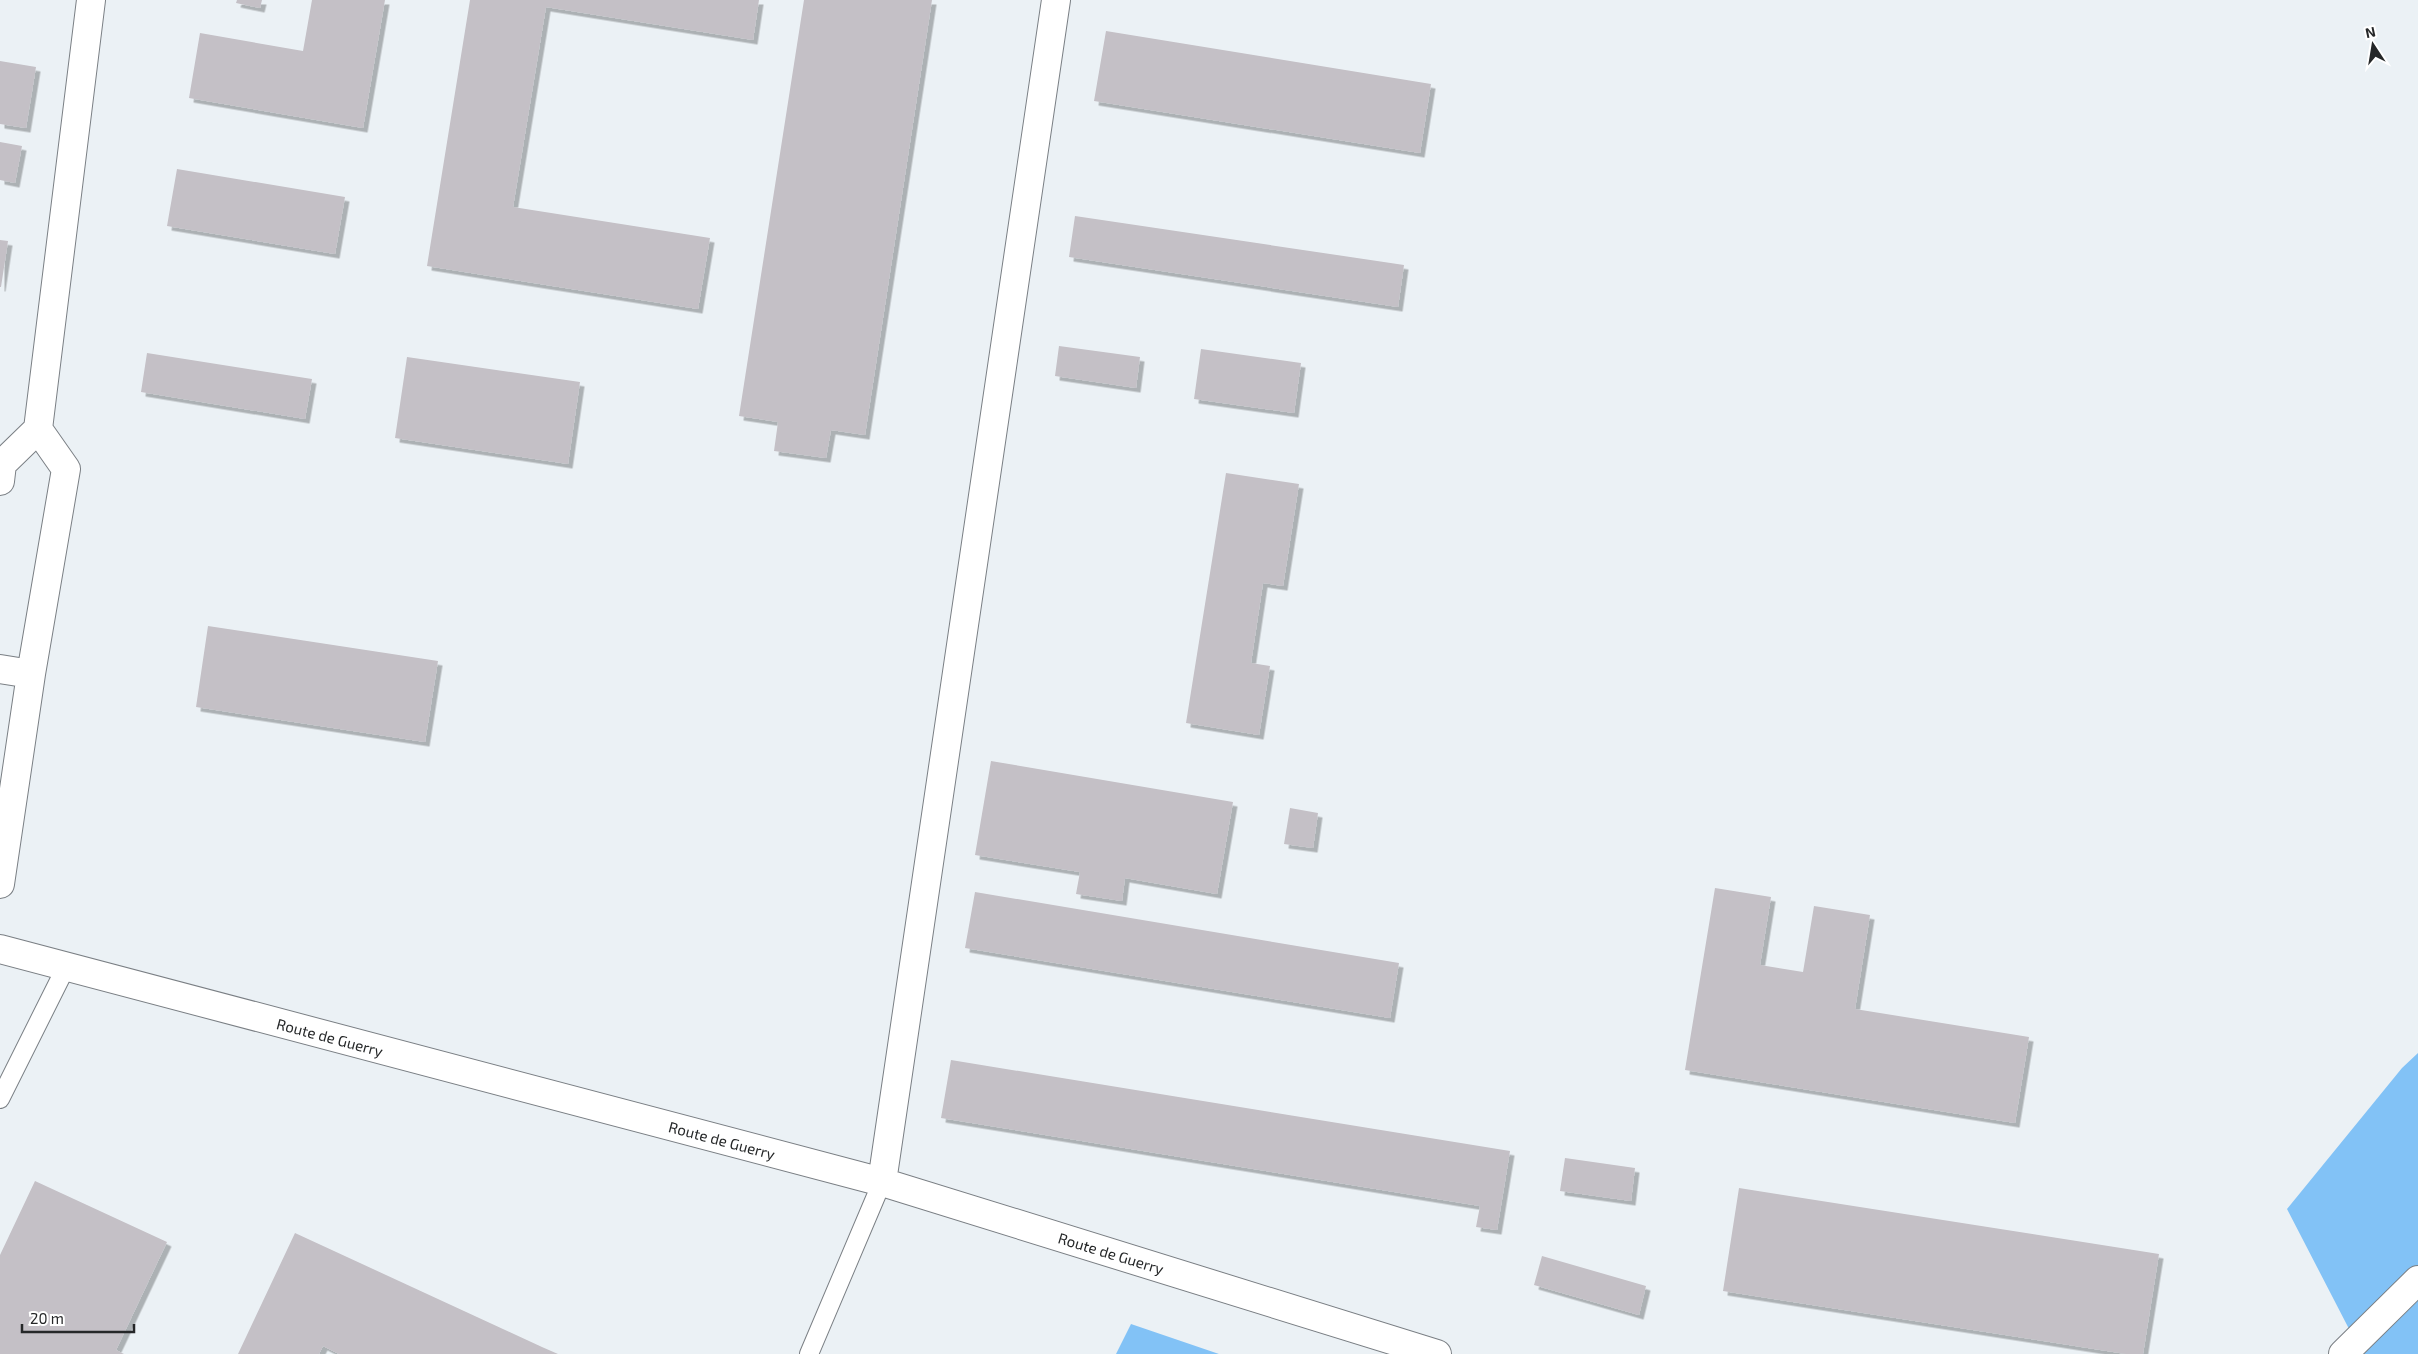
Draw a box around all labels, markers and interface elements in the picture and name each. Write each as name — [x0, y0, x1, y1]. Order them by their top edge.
north arrow — [2348, 20, 2398, 70]
text: N — [2363, 22, 2377, 41]
street label: Route de Guerry — [275, 1014, 385, 1060]
street label: Route de Guerry — [667, 1117, 777, 1163]
street label: Route de Guerry — [1056, 1228, 1166, 1278]
scale bar — [22, 1302, 135, 1334]
text: 20 m — [30, 1309, 64, 1327]

